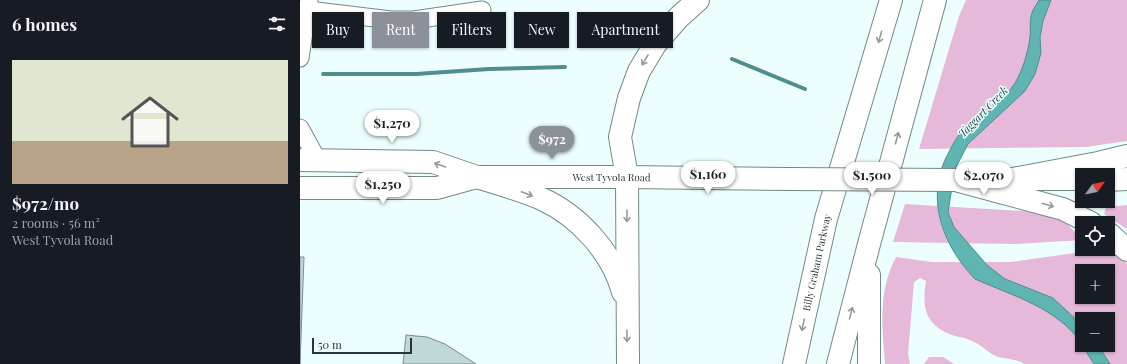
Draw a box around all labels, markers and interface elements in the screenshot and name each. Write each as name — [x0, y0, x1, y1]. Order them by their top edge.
chip: Buy — [312, 12, 364, 48]
chip: Rent — [372, 12, 429, 48]
chip: Filters — [437, 12, 506, 48]
chip: New — [514, 12, 569, 48]
chip: Apartment — [577, 12, 673, 48]
text: 6 homes — [12, 13, 77, 35]
icon: filters — [266, 13, 288, 35]
one-way arrow — [876, 31, 883, 44]
one-way arrow — [641, 54, 649, 66]
water label: Taggart Creek — [955, 83, 1011, 140]
icon: home — [114, 86, 186, 158]
pin: $1,270 — [359, 110, 425, 144]
text: $1,270 — [373, 114, 411, 131]
pin: $972 — [528, 126, 576, 160]
text: $972 — [538, 130, 566, 147]
one-way arrow — [894, 132, 901, 145]
one-way arrow — [435, 160, 447, 168]
pin: $1,160 — [675, 161, 741, 195]
pin: $1,500 — [839, 162, 905, 196]
pin: $2,070 — [951, 162, 1017, 196]
text: $1,160 — [690, 165, 726, 182]
text: $1,500 — [853, 166, 891, 183]
text: $2,070 — [964, 166, 1004, 183]
north arrow — [1075, 168, 1115, 208]
map controls — [1075, 168, 1115, 352]
street label: West Tyvola Road — [571, 170, 651, 184]
pin: $1,250 — [350, 171, 416, 205]
text: $1,250 — [364, 175, 402, 192]
one-way arrow — [521, 191, 533, 199]
text: $972/mo — [12, 192, 79, 214]
one-way arrow — [1041, 202, 1054, 209]
one-way arrow — [623, 209, 631, 222]
street label: Billy Graham Parkway — [799, 212, 834, 312]
text: 2 rooms · 56 m² — [12, 214, 100, 231]
button: locate — [1075, 216, 1115, 256]
text: West Tyvola Road — [12, 231, 113, 248]
button: + — [1075, 264, 1115, 304]
one-way arrow — [848, 306, 856, 319]
button: − — [1075, 312, 1115, 352]
one-way arrow — [798, 318, 806, 331]
one-way arrow — [624, 329, 631, 342]
scale bar — [312, 336, 412, 355]
text: 50 m — [318, 337, 342, 352]

